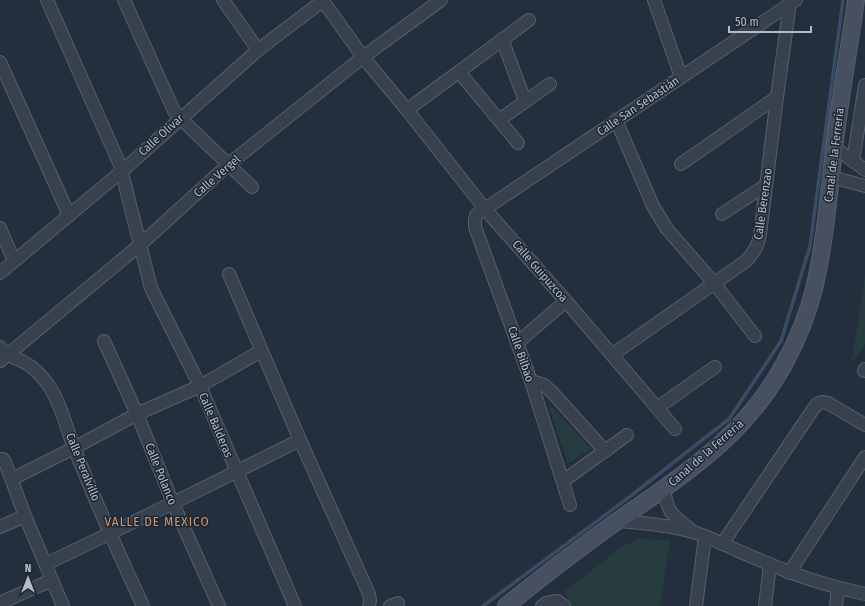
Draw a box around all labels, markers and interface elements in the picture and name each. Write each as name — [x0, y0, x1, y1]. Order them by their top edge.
scale bar — [729, 8, 811, 34]
text: 50 m — [735, 15, 759, 29]
street label: Calle San Sebastián — [594, 73, 682, 139]
street label: Canal de la Ferrería — [821, 107, 847, 203]
street label: Calle Olivar — [136, 111, 187, 159]
street label: Calle Vergel — [191, 152, 243, 200]
street label: Calle Berenzao — [751, 167, 775, 241]
street label: Calle Guipuzcoa — [509, 237, 571, 305]
street label: Calle Bilbao — [505, 324, 537, 384]
street label: Calle Balderas — [196, 390, 236, 460]
street label: Canal de la Ferrería — [666, 417, 746, 489]
street label: Calle Peralvillo — [63, 431, 103, 503]
street label: Calle Polanco — [142, 441, 180, 507]
district label: VALLE DE MEXICO — [104, 514, 210, 529]
north arrow — [8, 558, 48, 598]
text: N — [25, 562, 31, 575]

